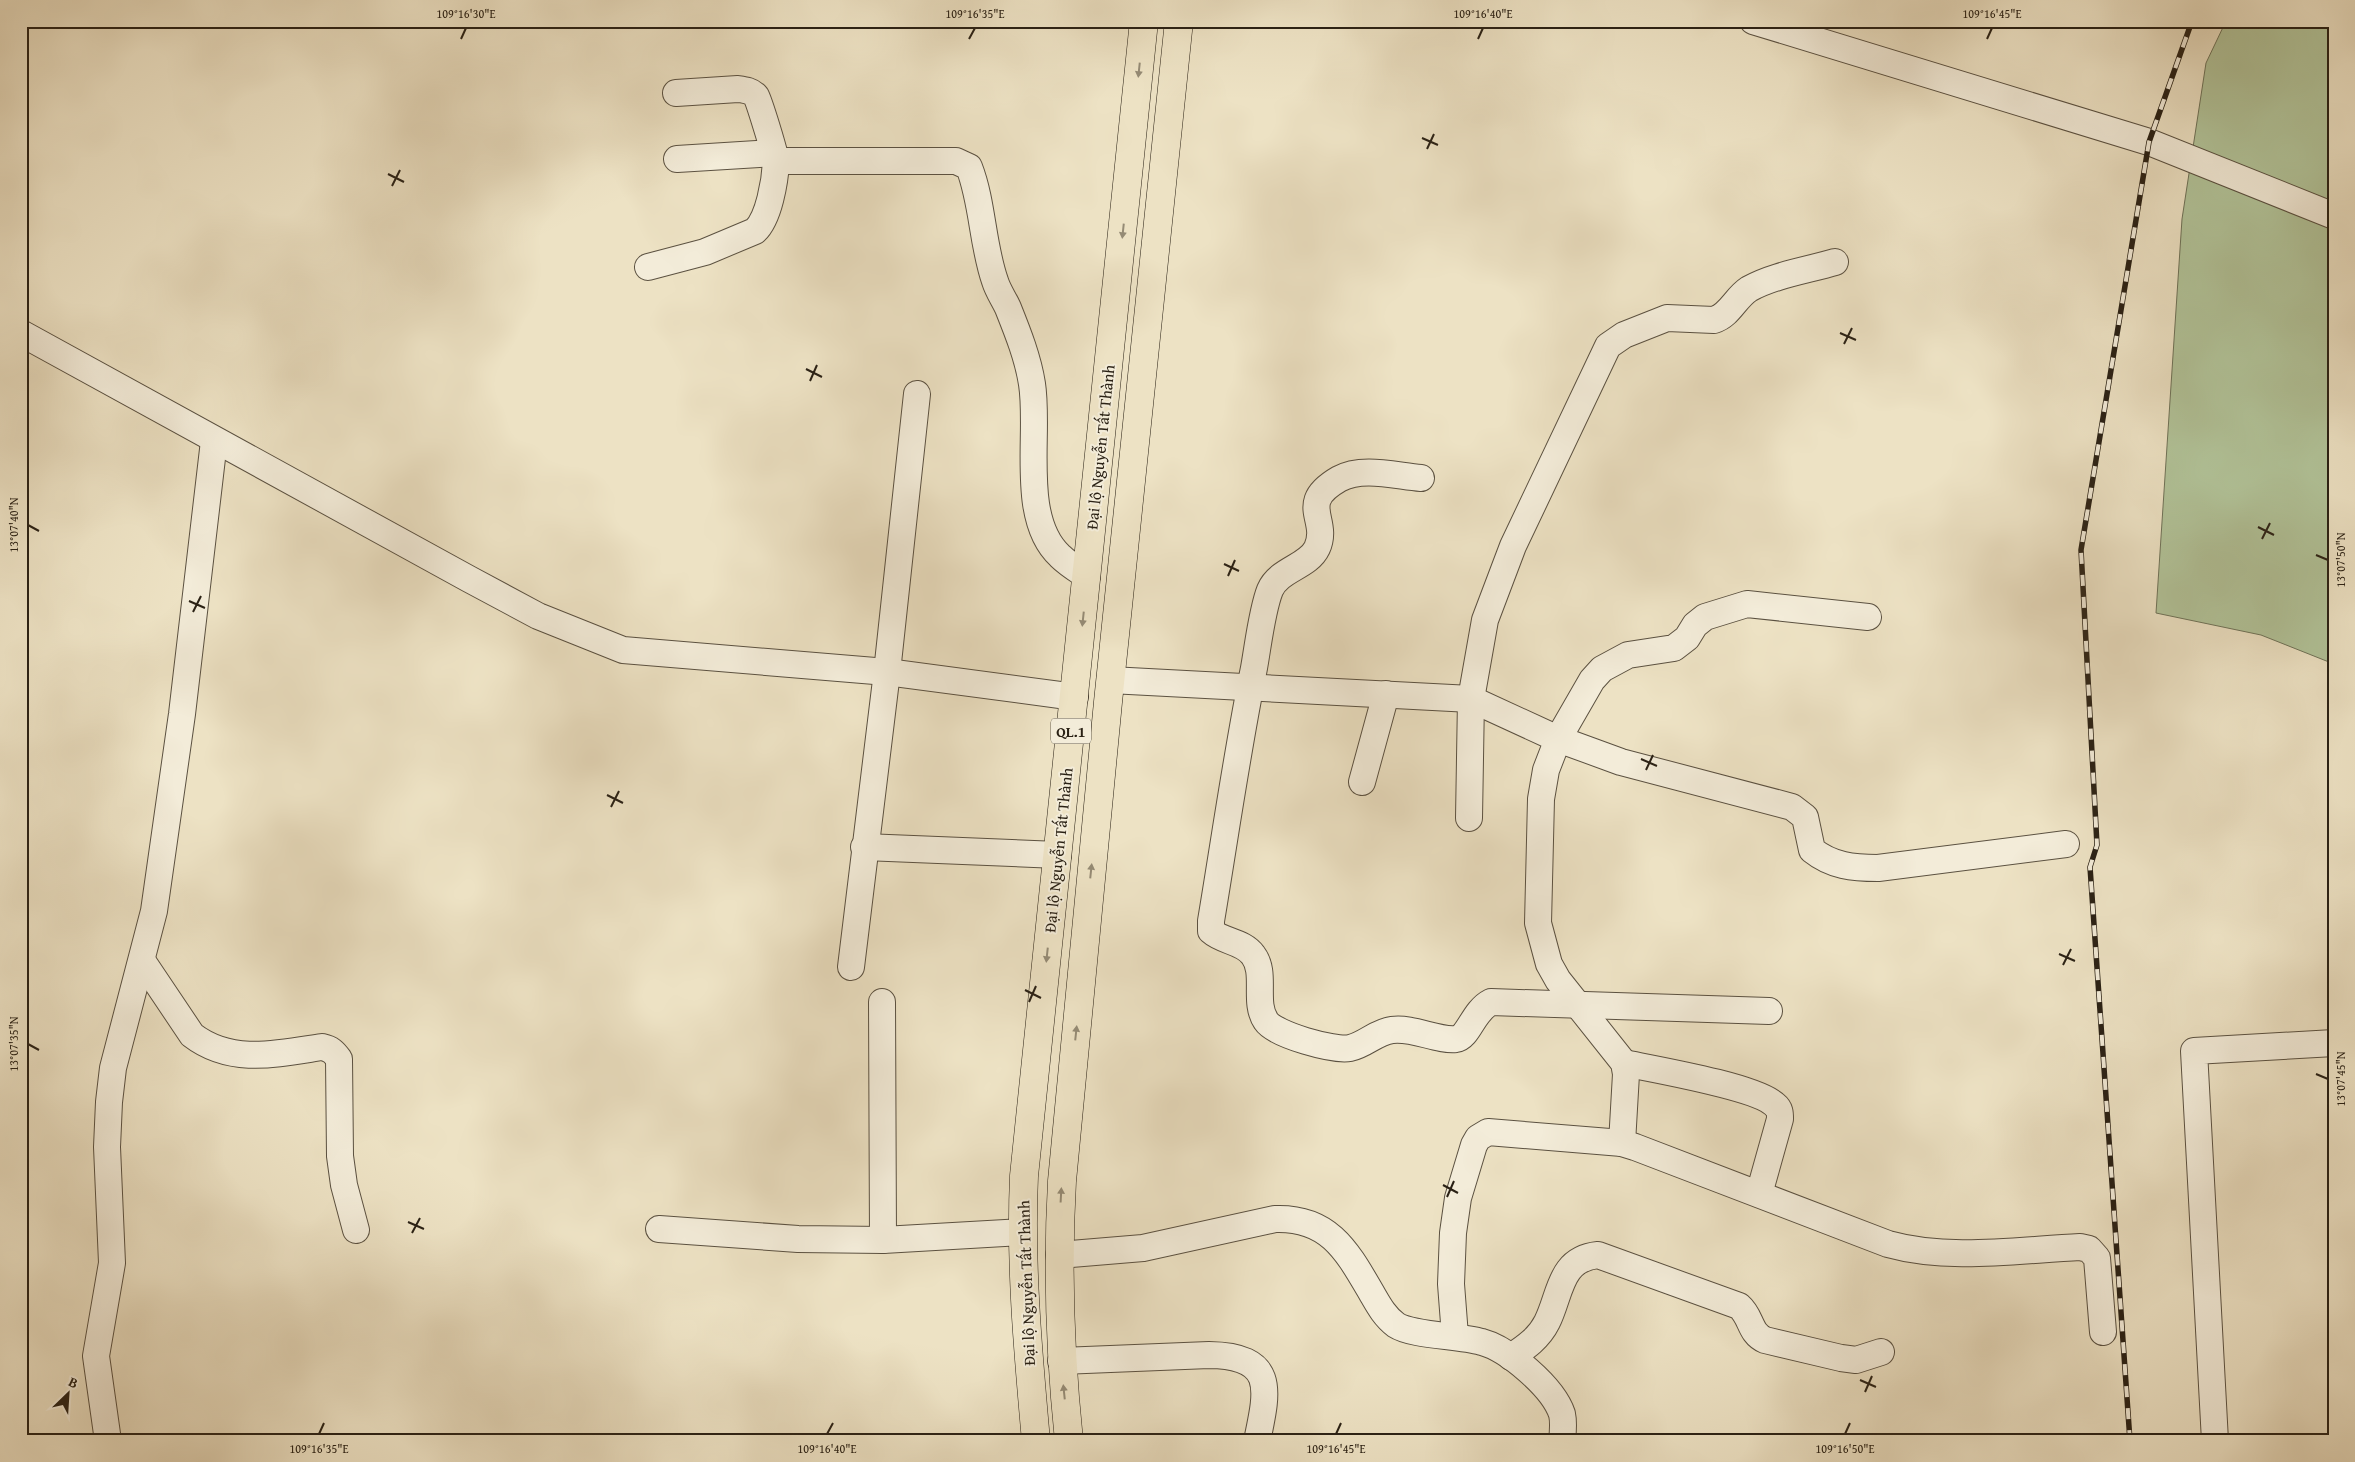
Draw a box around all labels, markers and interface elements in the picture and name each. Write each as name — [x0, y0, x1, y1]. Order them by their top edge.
text: 109°16'30"E — [436, 5, 496, 22]
text: 109°16'35"E — [945, 5, 1005, 22]
text: 109°16'40"E — [1453, 5, 1513, 22]
text: 109°16'45"E — [1962, 5, 2022, 22]
one-way arrow — [1135, 62, 1143, 78]
one-way arrow — [1119, 224, 1127, 240]
street label: Đại lộ Nguyễn Tất Thành — [1079, 363, 1121, 531]
text: 13°07'40"N — [5, 497, 22, 553]
text: 13°07'50"N — [2332, 532, 2349, 588]
one-way arrow — [1078, 612, 1086, 628]
road number: QL.1 — [1051, 718, 1091, 744]
street label: Đại lộ Nguyễn Tất Thành — [1037, 766, 1079, 934]
one-way arrow — [1088, 863, 1096, 879]
one-way arrow — [1043, 947, 1051, 963]
text: 13°07'35"N — [5, 1016, 22, 1072]
one-way arrow — [1072, 1025, 1080, 1041]
text: 13°07'45"N — [2332, 1051, 2349, 1107]
one-way arrow — [1057, 1187, 1065, 1203]
street label: Đại lộ Nguyễn Tất Thành — [1011, 1200, 1041, 1366]
north arrow — [42, 1370, 92, 1420]
text: B — [65, 1371, 82, 1393]
one-way arrow — [1060, 1384, 1068, 1400]
text: 109°16'35"E — [289, 1440, 349, 1457]
text: 109°16'40"E — [797, 1440, 857, 1457]
text: 109°16'45"E — [1306, 1440, 1366, 1457]
text: 109°16'50"E — [1815, 1440, 1875, 1457]

